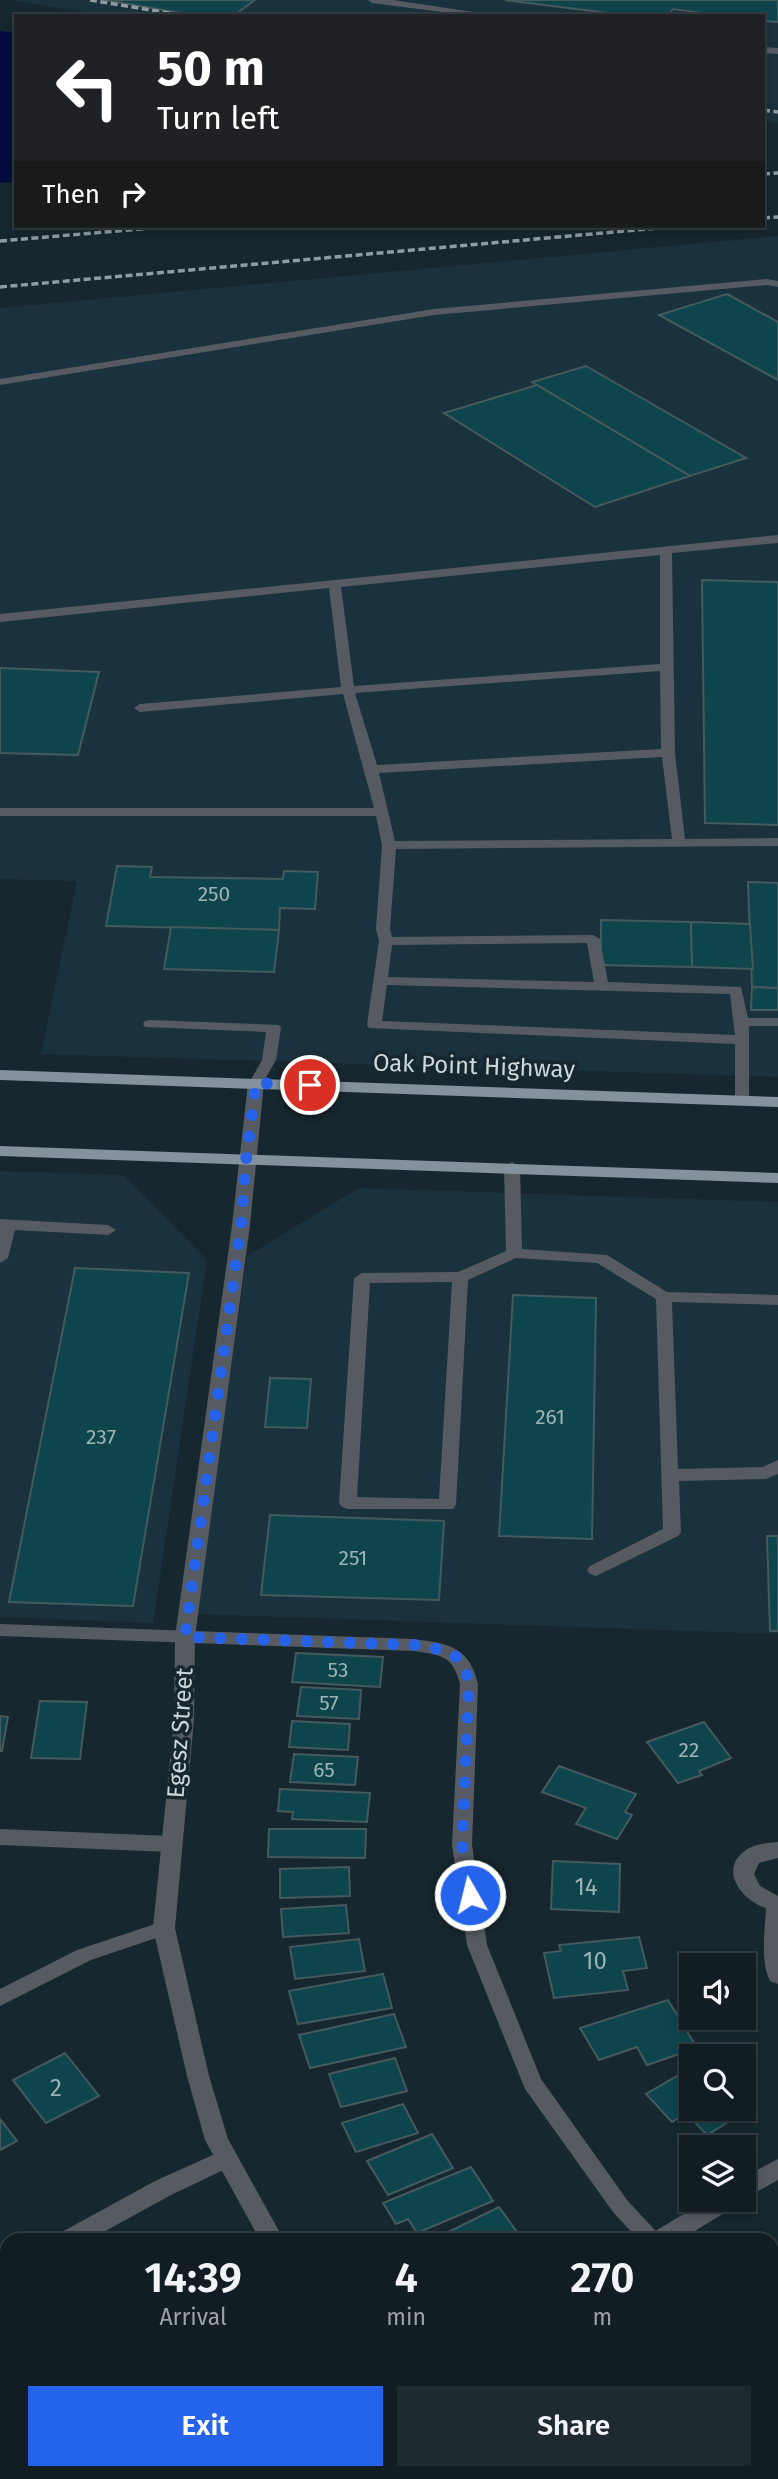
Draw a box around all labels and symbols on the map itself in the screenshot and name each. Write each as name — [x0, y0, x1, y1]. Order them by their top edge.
house number: 250 — [198, 881, 230, 907]
street label: Oak Point Highway — [372, 1048, 576, 1084]
pin — [280, 1055, 340, 1115]
house number: 261 — [535, 1404, 565, 1430]
house number: 237 — [86, 1424, 116, 1450]
house number: 251 — [339, 1545, 367, 1571]
house number: 53 — [328, 1657, 348, 1683]
street label: Egesz Street — [161, 1667, 199, 1799]
house number: 57 — [319, 1690, 339, 1716]
house number: 22 — [679, 1737, 699, 1763]
house number: 65 — [313, 1757, 335, 1783]
position arrow — [433, 1858, 507, 1932]
house number: 14 — [574, 1873, 598, 1901]
house number: 10 — [583, 1947, 607, 1975]
house number: 2 — [50, 2074, 62, 2102]

